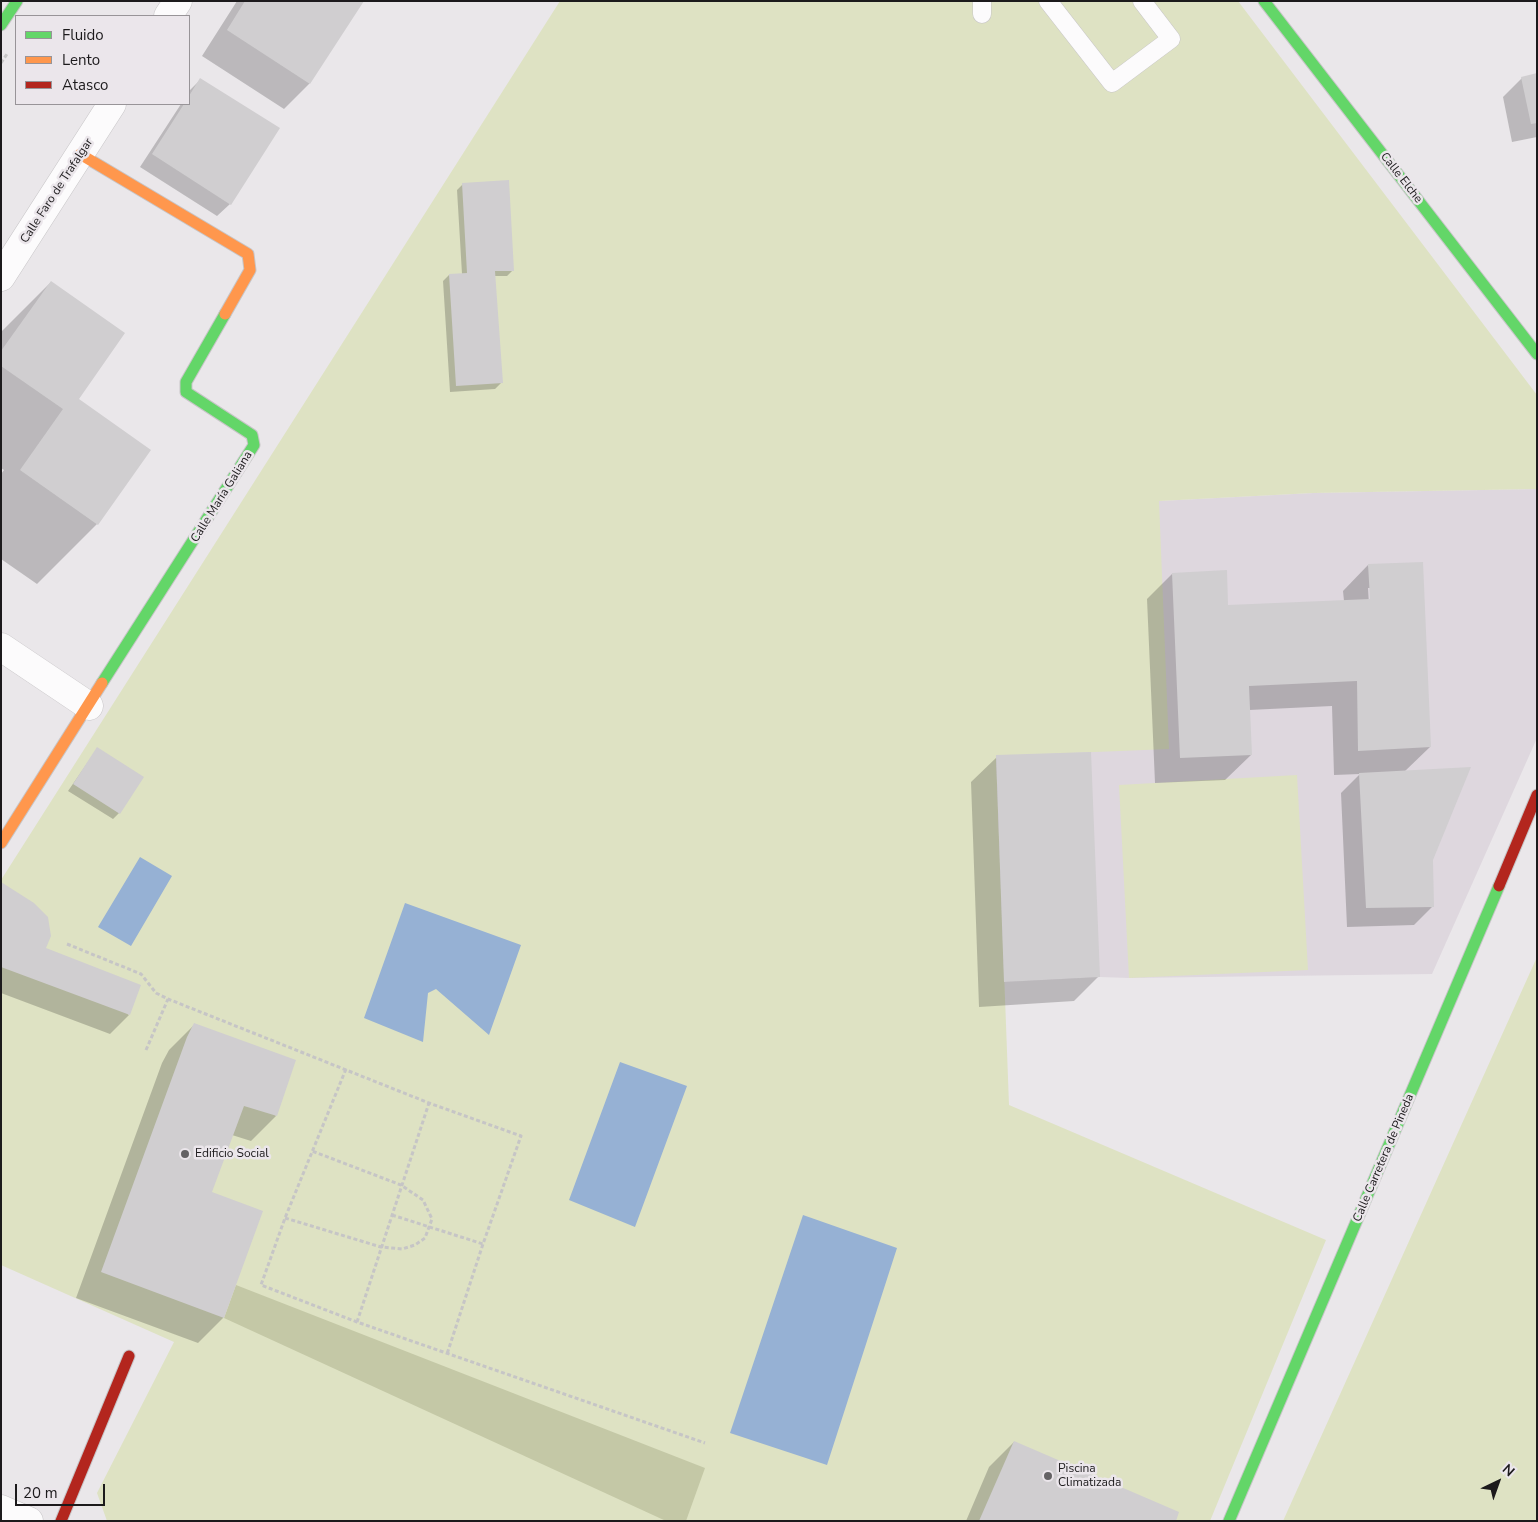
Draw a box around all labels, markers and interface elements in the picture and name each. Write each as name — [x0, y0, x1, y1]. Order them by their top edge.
legend — [15, 15, 190, 105]
text: Fluido — [62, 25, 104, 45]
text: Lento — [62, 50, 100, 70]
text: Atasco — [62, 75, 108, 95]
street label: Calle Faro de Trafalgar — [18, 136, 96, 246]
street label: Calle Elche — [1377, 150, 1425, 206]
street label: Calle María Galiana — [188, 449, 256, 545]
street label: Calle Carretera de Pineda — [1351, 1092, 1417, 1224]
place label: Edificio Social — [195, 1147, 269, 1161]
marker: Edificio Social — [179, 1148, 191, 1160]
north arrow — [1473, 1457, 1523, 1507]
text: N — [1498, 1460, 1519, 1481]
place label: Piscina Climatizada — [1058, 1462, 1121, 1490]
marker: Piscina Climatizada — [1042, 1470, 1054, 1482]
scale bar — [18, 1474, 108, 1506]
text: 20 m — [23, 1483, 58, 1503]

